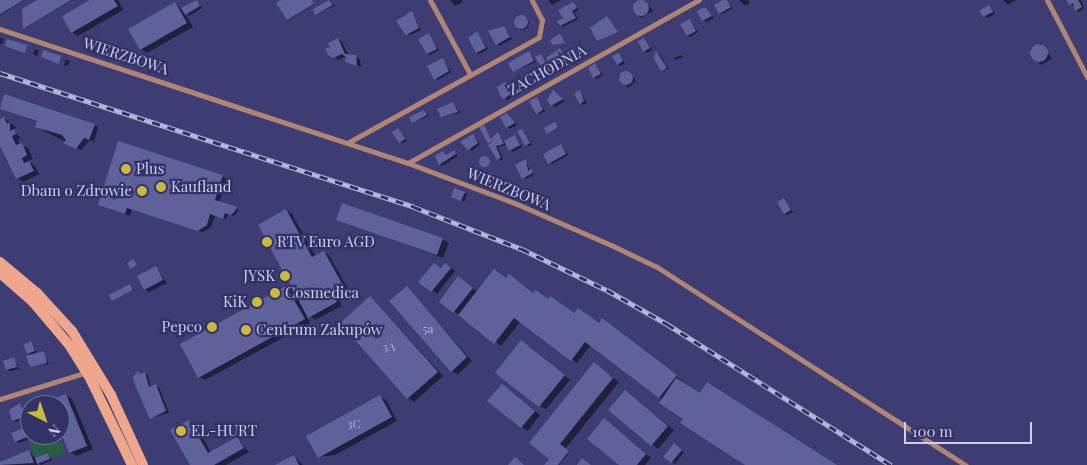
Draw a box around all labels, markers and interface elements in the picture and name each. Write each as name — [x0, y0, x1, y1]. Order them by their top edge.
street label: WIERZBOWA — [81, 34, 171, 78]
street label: ZACHODNIA — [505, 41, 589, 99]
place label: Plus — [136, 160, 164, 178]
marker: Plus — [120, 163, 132, 175]
street label: WIERZBOWA — [464, 164, 554, 214]
place label: Kaufland — [171, 178, 231, 196]
marker: Kaufland — [155, 181, 167, 193]
place label: Dbam o Zdrowie — [21, 182, 132, 200]
marker: Dbam o Zdrowie — [136, 185, 148, 197]
place label: RTV Euro AGD — [277, 233, 376, 251]
marker: RTV Euro AGD — [261, 236, 273, 248]
place label: JYSK — [243, 267, 275, 285]
marker: JYSK — [279, 270, 291, 282]
place label: Cosmedica — [285, 284, 359, 302]
marker: Cosmedica — [269, 287, 281, 299]
place label: KiK — [223, 293, 247, 311]
marker: KiK — [251, 296, 263, 308]
place label: Pepco — [162, 318, 202, 336]
marker: Pepco — [206, 321, 218, 333]
place label: Centrum Zakupów — [256, 321, 382, 339]
house number: 5a — [423, 322, 433, 336]
marker: Centrum Zakupów — [240, 324, 252, 336]
house number: 3A — [383, 340, 395, 354]
north arrow — [20, 395, 70, 445]
scale bar — [907, 412, 1034, 444]
house number: 3C — [347, 417, 361, 431]
text: N — [44, 420, 65, 441]
text: 100 m — [912, 421, 953, 441]
place label: EL-HURT — [191, 422, 257, 440]
marker: EL-HURT — [175, 425, 187, 437]

